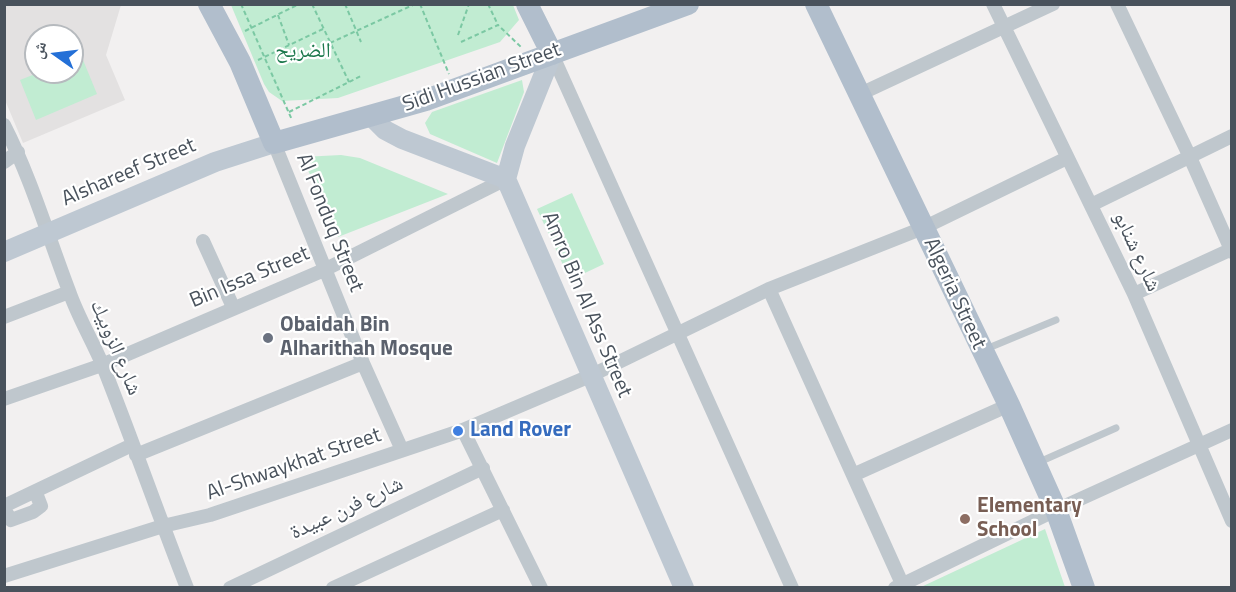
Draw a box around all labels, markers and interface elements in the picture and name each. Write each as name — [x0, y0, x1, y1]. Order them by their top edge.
north arrow — [24, 24, 84, 84]
street label: Sidi Hussian Street — [400, 38, 564, 118]
text: ش — [25, 39, 52, 61]
park label: الضريح — [275, 39, 331, 65]
street label: Alshareef Street — [58, 133, 200, 213]
street label: Al Fonduq Street — [290, 150, 368, 296]
street label: Amro Bin Al Ass Street — [536, 208, 636, 402]
street label: شارع شنابو — [1107, 208, 1165, 296]
street label: Algeria Street — [917, 234, 991, 354]
street label: Bin Issa Street — [186, 242, 314, 314]
street label: شارع الزوبيك — [84, 297, 146, 399]
place label: Obaidah Bin Alharithah Mosque — [280, 313, 453, 363]
marker: Obaidah Bin Alharithah Mosque — [261, 331, 275, 345]
place label: Land Rover — [470, 418, 571, 444]
street label: Al-Shwaykhat Street — [203, 423, 385, 507]
marker: Land Rover — [451, 424, 465, 438]
street label: شارع فرن عبيدة — [287, 472, 407, 546]
place label: Elementary School — [977, 494, 1082, 544]
marker: Elementary School — [958, 512, 972, 526]

